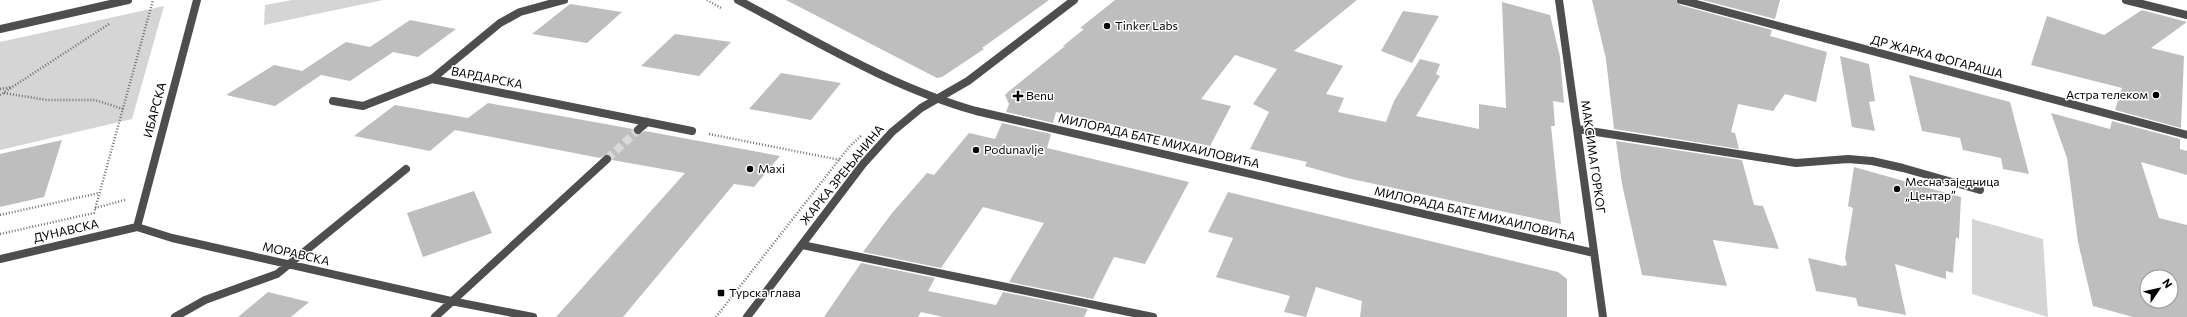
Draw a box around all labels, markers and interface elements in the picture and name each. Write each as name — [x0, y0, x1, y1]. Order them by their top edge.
place label: Tinker Labs — [1115, 18, 1178, 32]
marker: Tinker Labs — [1102, 21, 1112, 31]
street label: ДР ЖАРКА ФОГАРАША — [1870, 32, 2005, 80]
street label: ВАРДАРСКА — [450, 63, 524, 91]
street label: ИБАРСКА — [140, 80, 168, 139]
place label: Астра телеком — [2066, 87, 2148, 101]
place label: Benu — [1026, 88, 1054, 102]
marker: Астра телеком — [2151, 90, 2161, 100]
marker: Benu — [1013, 91, 1023, 101]
street label: МАКСИМА ГОРКОГ — [1579, 99, 1609, 215]
street label: МИЛОРАДА БАТЕ МИХАИЛОВИЋА — [1057, 110, 1261, 170]
street label: ЖАРКА ЗРЕЊАНИНА — [796, 121, 886, 227]
place label: Podunavlje — [984, 142, 1044, 156]
marker: Podunavlje — [971, 145, 981, 155]
place label: Maxi — [758, 161, 785, 175]
marker: Maxi — [745, 164, 755, 174]
place label: Месна заједница „Центар” — [1905, 174, 1999, 202]
street label: МИЛОРАДА БАТЕ МИХАИЛОВИЋА — [1373, 183, 1577, 243]
marker: Месна заједница „Центар” — [1892, 184, 1902, 194]
street label: ДУНАВСКА — [32, 216, 100, 244]
street label: МОРАВСКА — [261, 238, 331, 268]
north arrow — [2139, 269, 2179, 309]
text: N — [2160, 276, 2175, 290]
place label: Турска глава — [729, 285, 801, 299]
marker: Турска глава — [716, 288, 726, 298]

